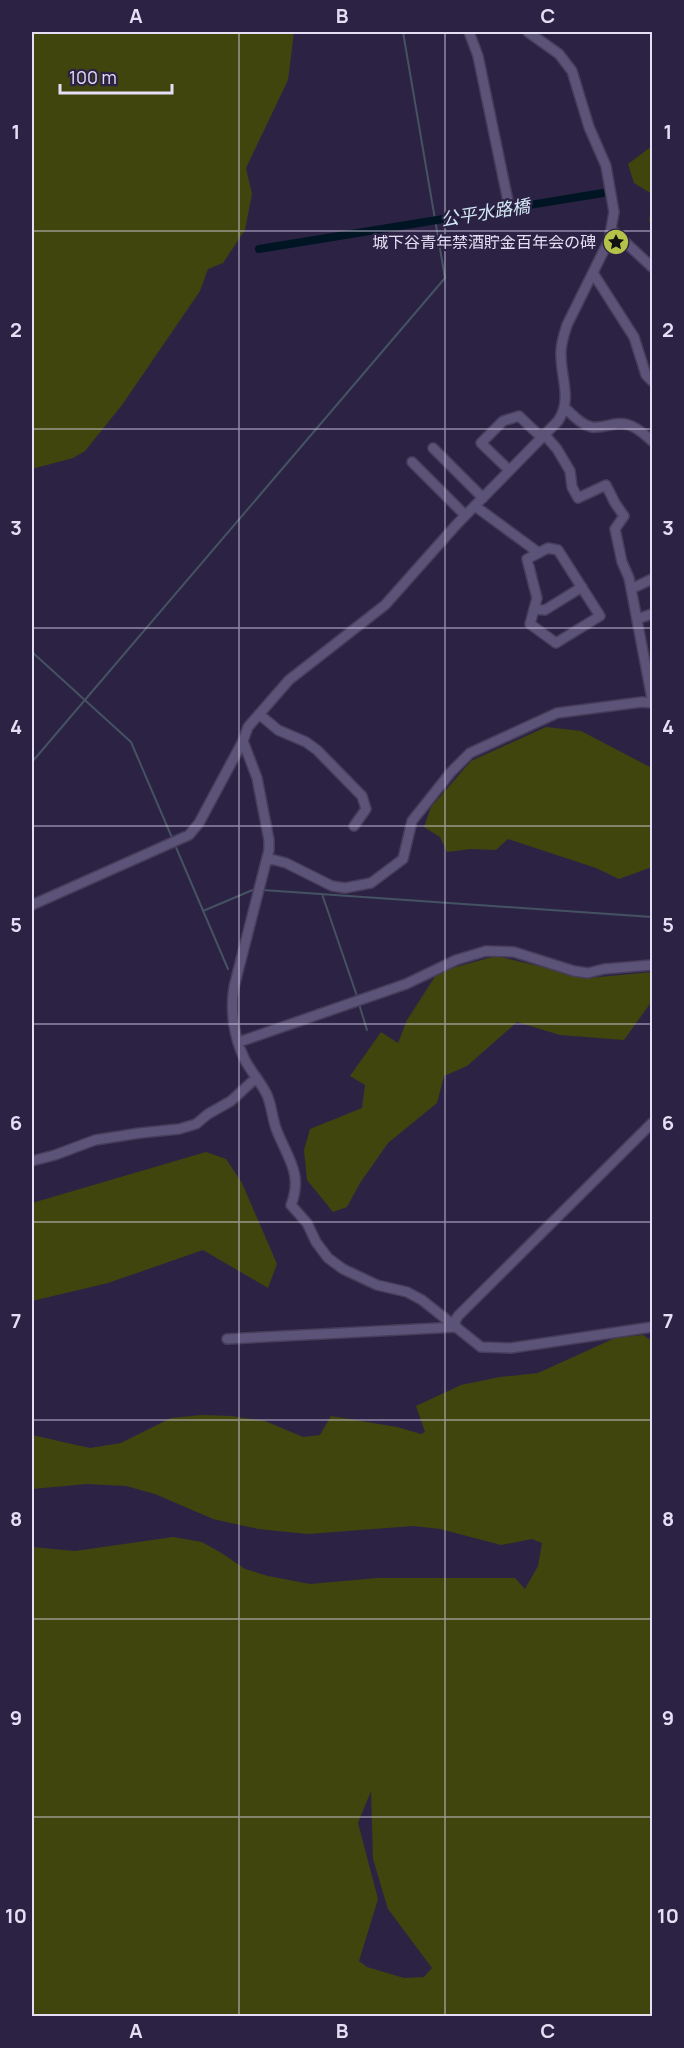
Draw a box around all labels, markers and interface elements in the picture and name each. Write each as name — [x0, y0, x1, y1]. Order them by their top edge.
text: A — [129, 2, 143, 29]
text: B — [336, 2, 349, 29]
text: C — [541, 2, 555, 29]
scale bar — [60, 57, 172, 95]
text: 100 m — [69, 65, 117, 89]
text: 1 — [12, 118, 20, 145]
text: 1 — [664, 118, 672, 145]
water label: 公平水路橋 — [439, 193, 534, 231]
place icon: 城下谷青年禁酒貯金百年会の碑 — [601, 227, 631, 257]
place label: 城下谷青年禁酒貯金百年会の碑 — [372, 231, 596, 253]
text: 2 — [10, 316, 22, 343]
text: 2 — [662, 316, 674, 343]
text: 3 — [10, 514, 22, 541]
text: 3 — [662, 514, 674, 541]
text: 4 — [10, 713, 22, 740]
text: 4 — [662, 713, 674, 740]
text: 5 — [10, 911, 22, 938]
text: 5 — [662, 911, 674, 938]
text: 6 — [10, 1109, 22, 1136]
text: 6 — [662, 1109, 674, 1136]
text: 7 — [11, 1307, 21, 1334]
text: 7 — [663, 1307, 673, 1334]
text: 8 — [10, 1505, 22, 1532]
text: 8 — [662, 1505, 674, 1532]
text: 9 — [10, 1704, 22, 1731]
text: 9 — [662, 1704, 674, 1731]
text: 10 — [5, 1902, 27, 1929]
text: 10 — [657, 1902, 679, 1929]
text: A — [129, 2017, 143, 2044]
text: B — [336, 2017, 349, 2044]
text: C — [541, 2017, 555, 2044]

